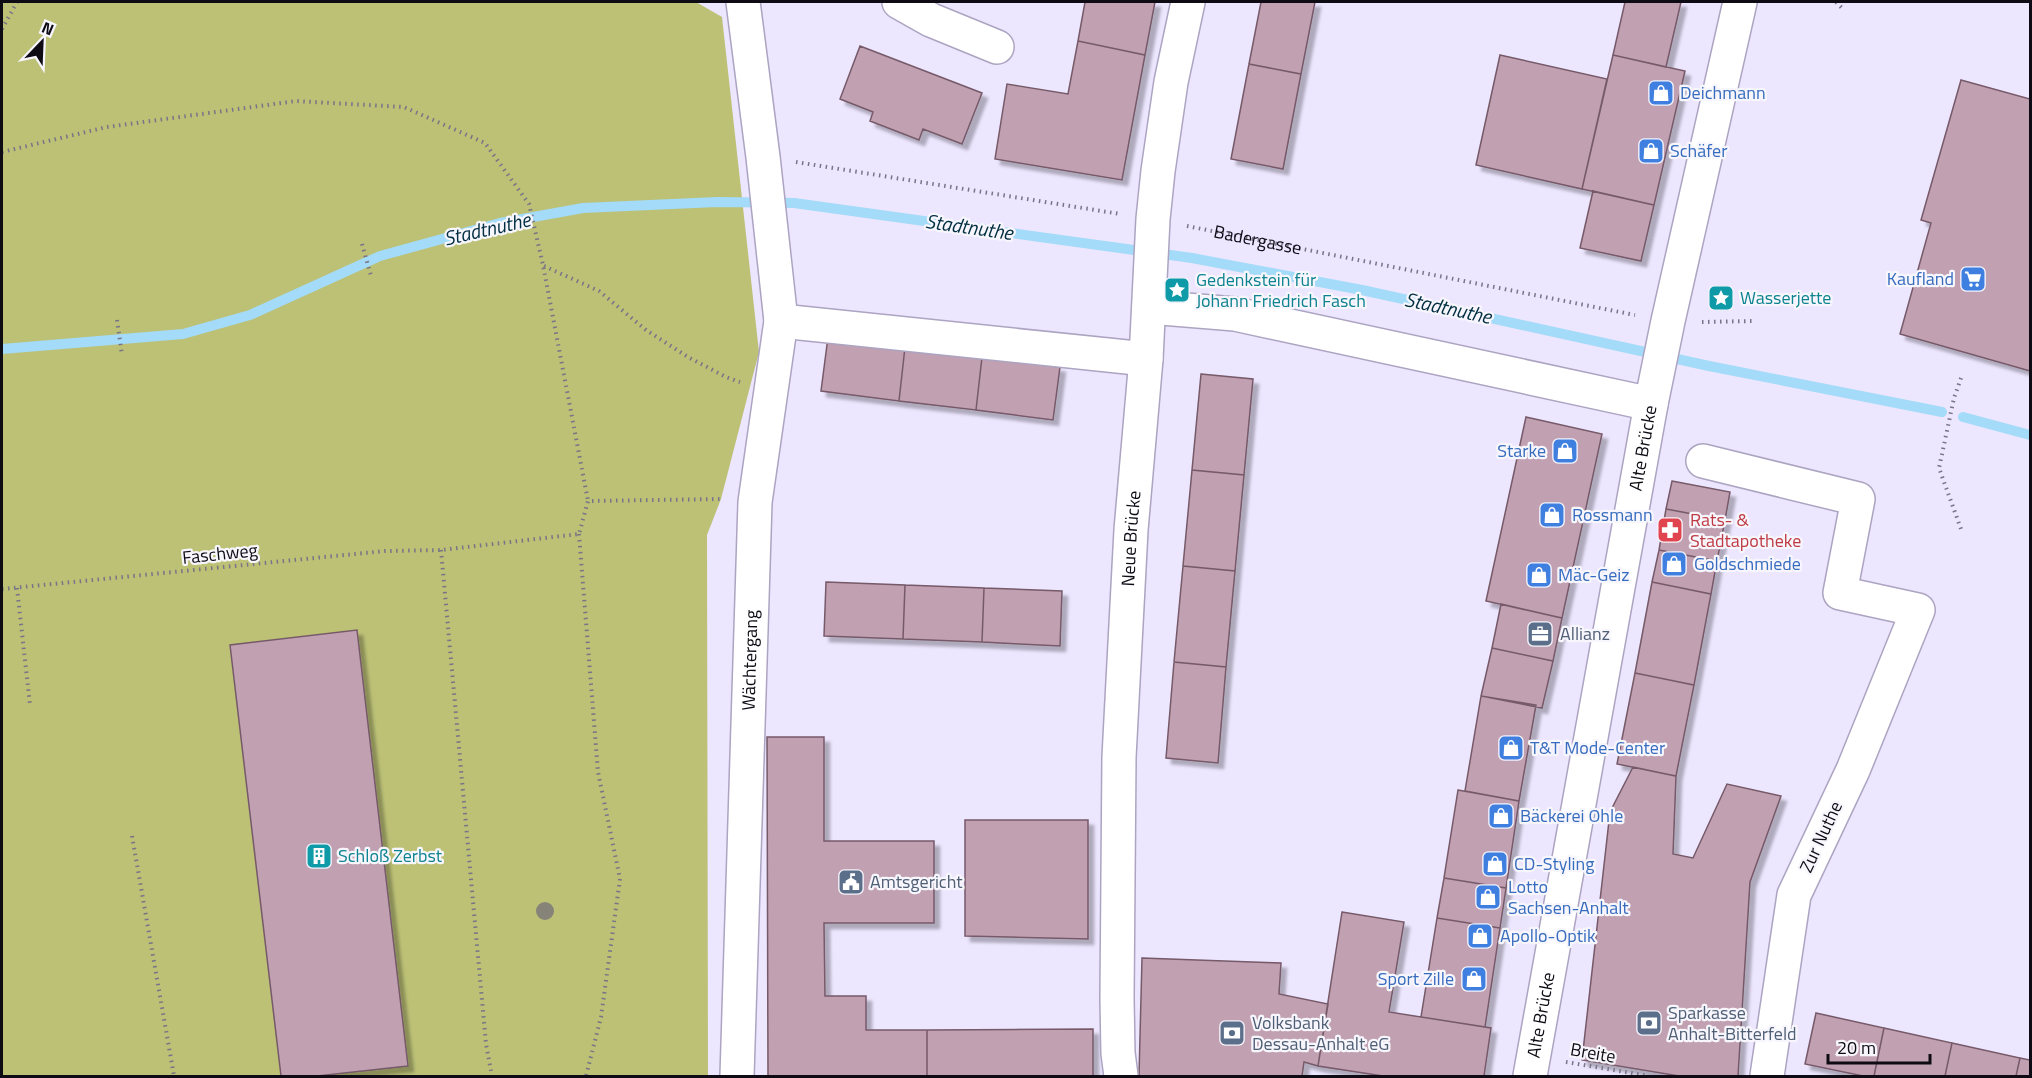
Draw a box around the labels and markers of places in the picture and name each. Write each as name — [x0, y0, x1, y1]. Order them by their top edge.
shop icon: Deichmann — [1646, 78, 1676, 108]
place label: Deichmann — [1680, 79, 1766, 106]
shop icon: Schäfer — [1636, 136, 1666, 166]
place label: Schäfer — [1670, 137, 1727, 164]
supermarket icon: Kaufland — [1958, 264, 1988, 294]
place label: Kaufland — [1887, 265, 1954, 292]
place label: Gedenkstein für Johann Friedrich Fasch — [1196, 266, 1366, 314]
place icon: Gedenkstein für Johann Friedrich Fasch — [1162, 275, 1192, 305]
place icon: Wasserjette — [1706, 283, 1736, 313]
place label: Wasserjette — [1740, 284, 1831, 311]
shop icon: Starke — [1550, 436, 1580, 466]
place label: Starke — [1497, 437, 1546, 464]
shop icon: Rossmann — [1537, 500, 1567, 530]
place label: Rossmann — [1572, 501, 1653, 528]
place label: Rats- & Stadtapotheke — [1690, 506, 1801, 554]
pharmacy icon: Rats- & Stadtapotheke — [1655, 515, 1685, 545]
shop icon: Goldschmiede — [1659, 549, 1689, 579]
place label: Goldschmiede — [1694, 550, 1801, 577]
shop icon: Mäc-Geiz — [1524, 560, 1554, 590]
place label: Mäc-Geiz — [1558, 561, 1629, 588]
office icon: Allianz — [1525, 619, 1555, 649]
place label: Allianz — [1560, 620, 1610, 647]
shop icon: T&T Mode-Center — [1496, 733, 1526, 763]
place label: T&T Mode-Center — [1530, 734, 1665, 761]
shop icon: Bäckerei Ohle — [1486, 801, 1516, 831]
place label: Bäckerei Ohle — [1520, 802, 1623, 829]
building icon: Schloß Zerbst — [304, 841, 334, 871]
place label: Schloß Zerbst — [338, 842, 443, 869]
shop icon: CD-Styling — [1480, 849, 1510, 879]
place label: CD-Styling — [1514, 850, 1594, 877]
public building icon: Amtsgericht — [836, 867, 866, 897]
place label: Amtsgericht — [870, 868, 963, 895]
place label: Lotto Sachsen-Anhalt — [1508, 873, 1629, 921]
shop icon: Lotto Sachsen-Anhalt — [1473, 882, 1503, 912]
shop icon: Apollo-Optik — [1465, 921, 1495, 951]
place label: Apollo-Optik — [1500, 922, 1596, 949]
shop icon: Sport Zille — [1459, 964, 1489, 994]
place label: Sport Zille — [1378, 965, 1454, 992]
place label: Sparkasse Anhalt-Bitterfeld — [1668, 999, 1797, 1047]
bank icon: Sparkasse Anhalt-Bitterfeld — [1634, 1008, 1664, 1038]
place label: Volksbank Dessau-Anhalt eG — [1252, 1009, 1389, 1057]
bank icon: Volksbank Dessau-Anhalt eG — [1217, 1018, 1247, 1048]

